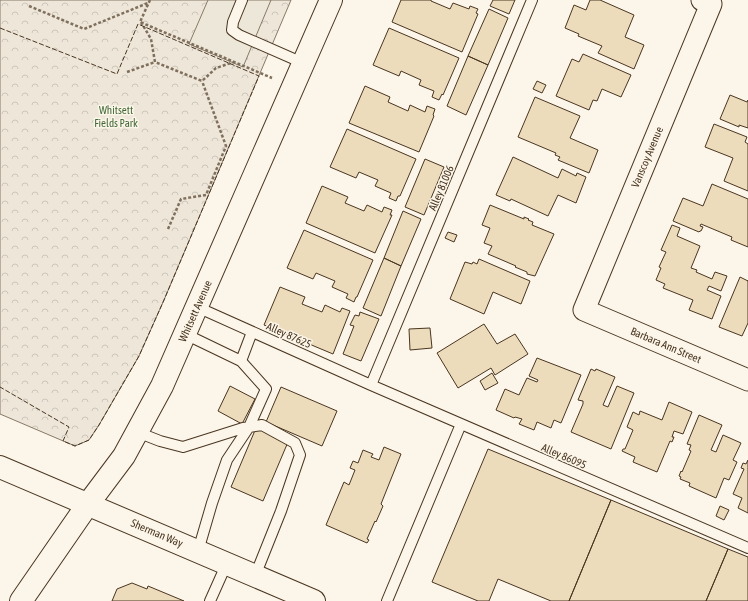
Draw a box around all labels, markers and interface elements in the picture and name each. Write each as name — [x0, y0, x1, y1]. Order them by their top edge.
park label: Whitsett Fields Park — [94, 104, 138, 129]
street label: Vanscoy Avenue — [629, 125, 665, 189]
street label: Alley 81006 — [426, 164, 456, 212]
street label: Whitsett Avenue — [176, 278, 214, 344]
street label: Alley 87625 — [265, 320, 313, 350]
street label: Barbara Ann Street — [629, 325, 703, 365]
street label: Alley 86095 — [540, 441, 588, 471]
street label: Sherman Way — [129, 517, 185, 550]

